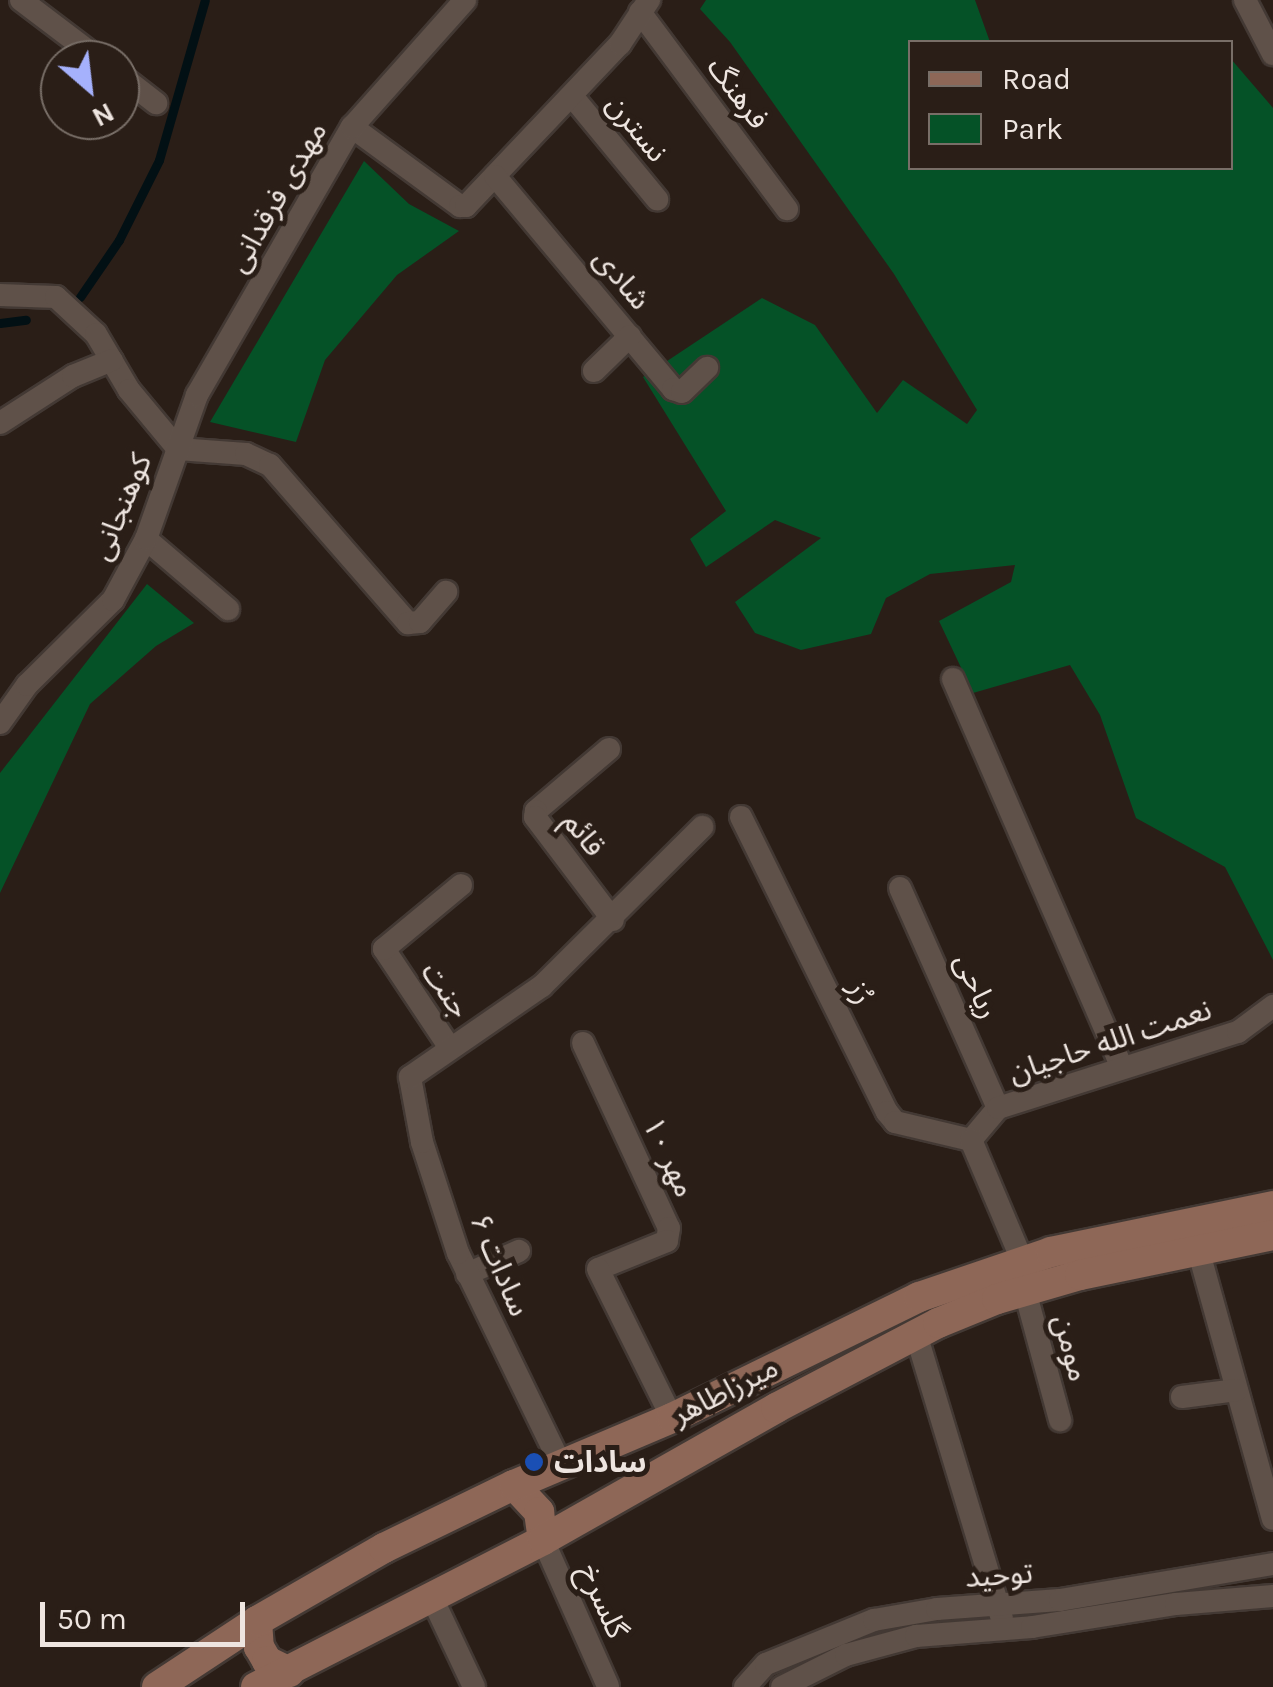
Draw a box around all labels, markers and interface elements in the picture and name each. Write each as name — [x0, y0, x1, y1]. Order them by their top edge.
north arrow — [40, 40, 140, 140]
legend — [908, 40, 1233, 170]
street label: فرهنگ — [699, 50, 777, 136]
text: Road — [1002, 61, 1071, 97]
street label: نسترن — [599, 87, 675, 169]
text: N — [87, 96, 120, 134]
text: Park — [1002, 111, 1063, 147]
street label: مهدی فرقدانی — [219, 115, 335, 279]
street label: شادی — [586, 241, 658, 317]
street label: کوهنجانی — [83, 448, 159, 566]
street label: قائم — [555, 804, 613, 864]
street label: ریاحی — [947, 948, 1007, 1024]
street label: جنت — [414, 955, 478, 1025]
street label: رُز — [840, 974, 882, 1010]
street label: نعمت الله حاجیان — [1004, 991, 1216, 1091]
street label: مهر ۱۰ — [635, 1111, 703, 1203]
street label: سادات ۶ — [462, 1208, 538, 1322]
street label: مومن — [1045, 1311, 1097, 1385]
street label: میرزاطاهر — [666, 1349, 784, 1433]
place label: سادات — [554, 1444, 646, 1480]
marker: سادات — [523, 1451, 545, 1473]
street label: توحید — [964, 1555, 1034, 1595]
street label: گلسرخ — [571, 1558, 635, 1644]
scale bar — [45, 1582, 250, 1644]
text: 50 m — [57, 1601, 127, 1637]

